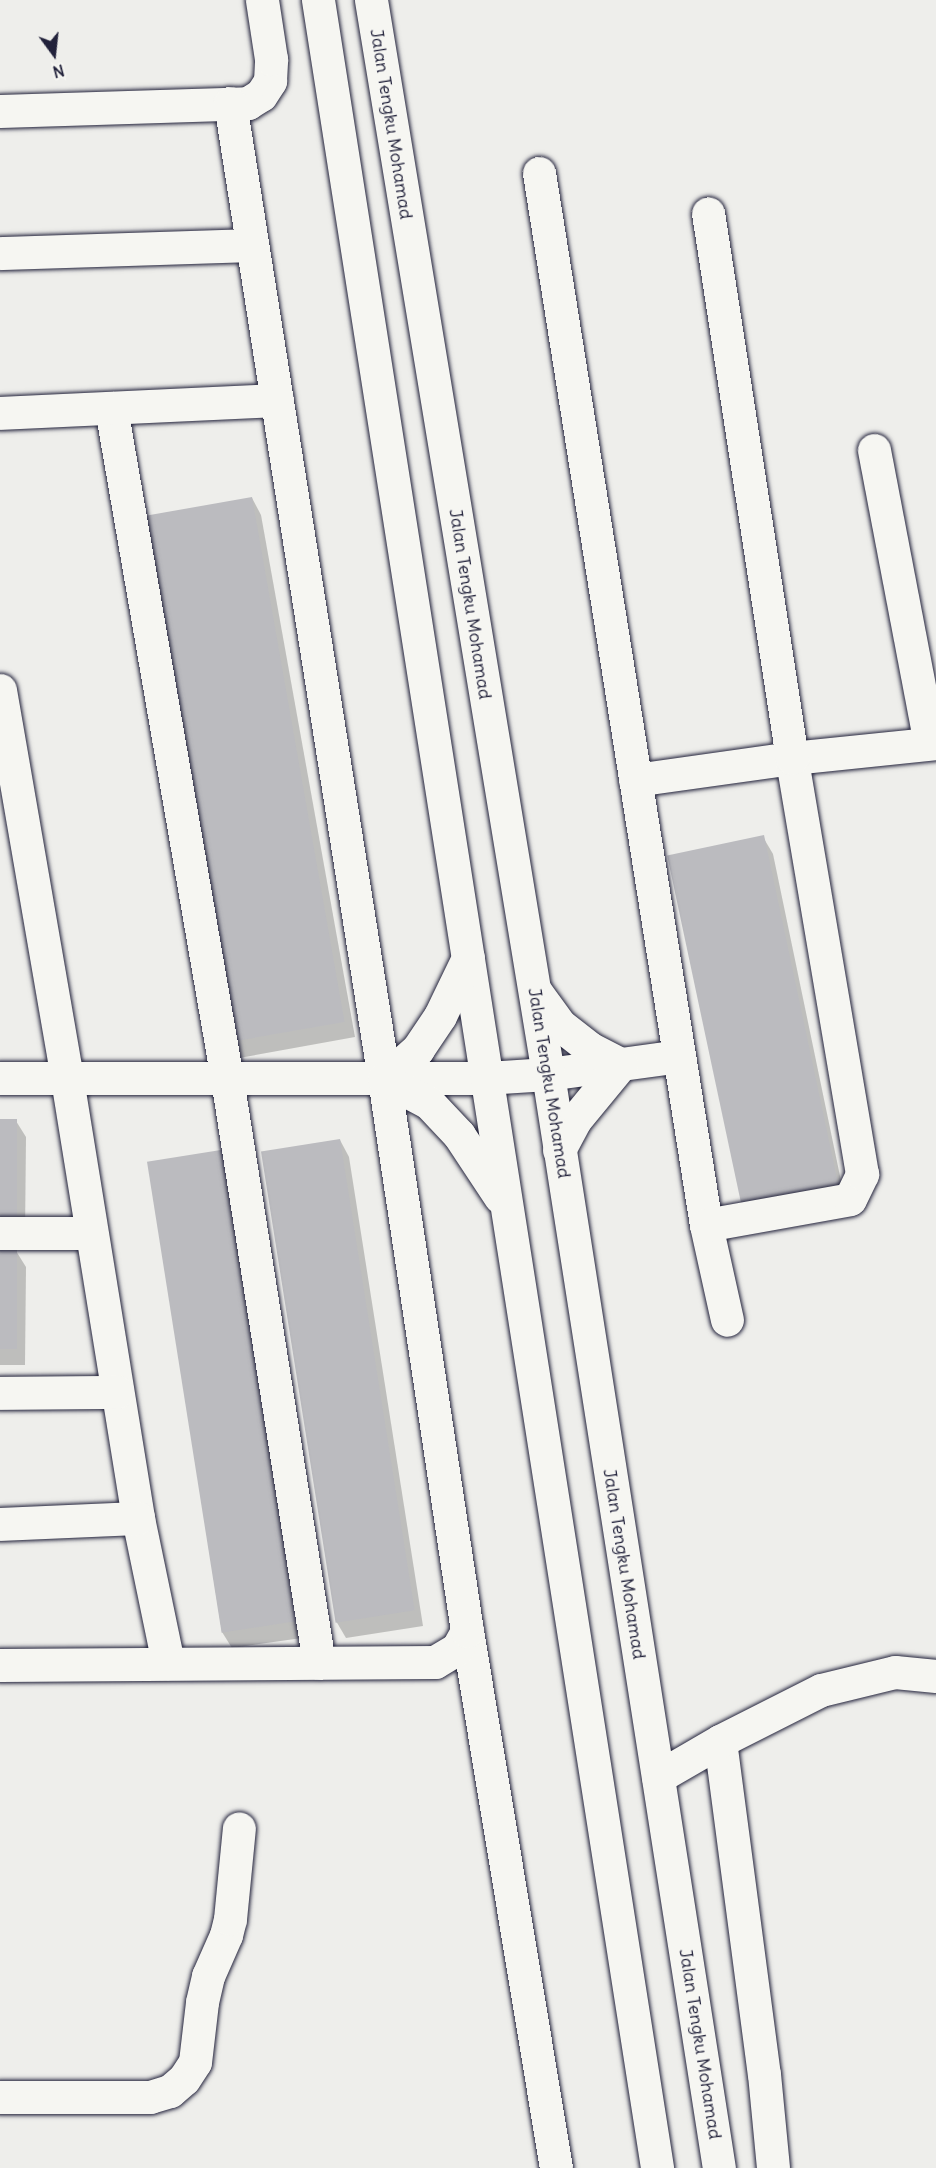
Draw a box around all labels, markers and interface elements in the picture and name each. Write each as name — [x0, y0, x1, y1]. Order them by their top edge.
north arrow — [24, 24, 84, 84]
street label: Jalan Tengku Mohamad — [365, 27, 417, 221]
text: N — [51, 60, 67, 82]
street label: Jalan Tengku Mohamad — [444, 507, 496, 701]
street label: Jalan Tengku Mohamad — [523, 986, 575, 1180]
street label: Jalan Tengku Mohamad — [598, 1467, 650, 1661]
street label: Jalan Tengku Mohamad — [674, 1947, 726, 2141]

